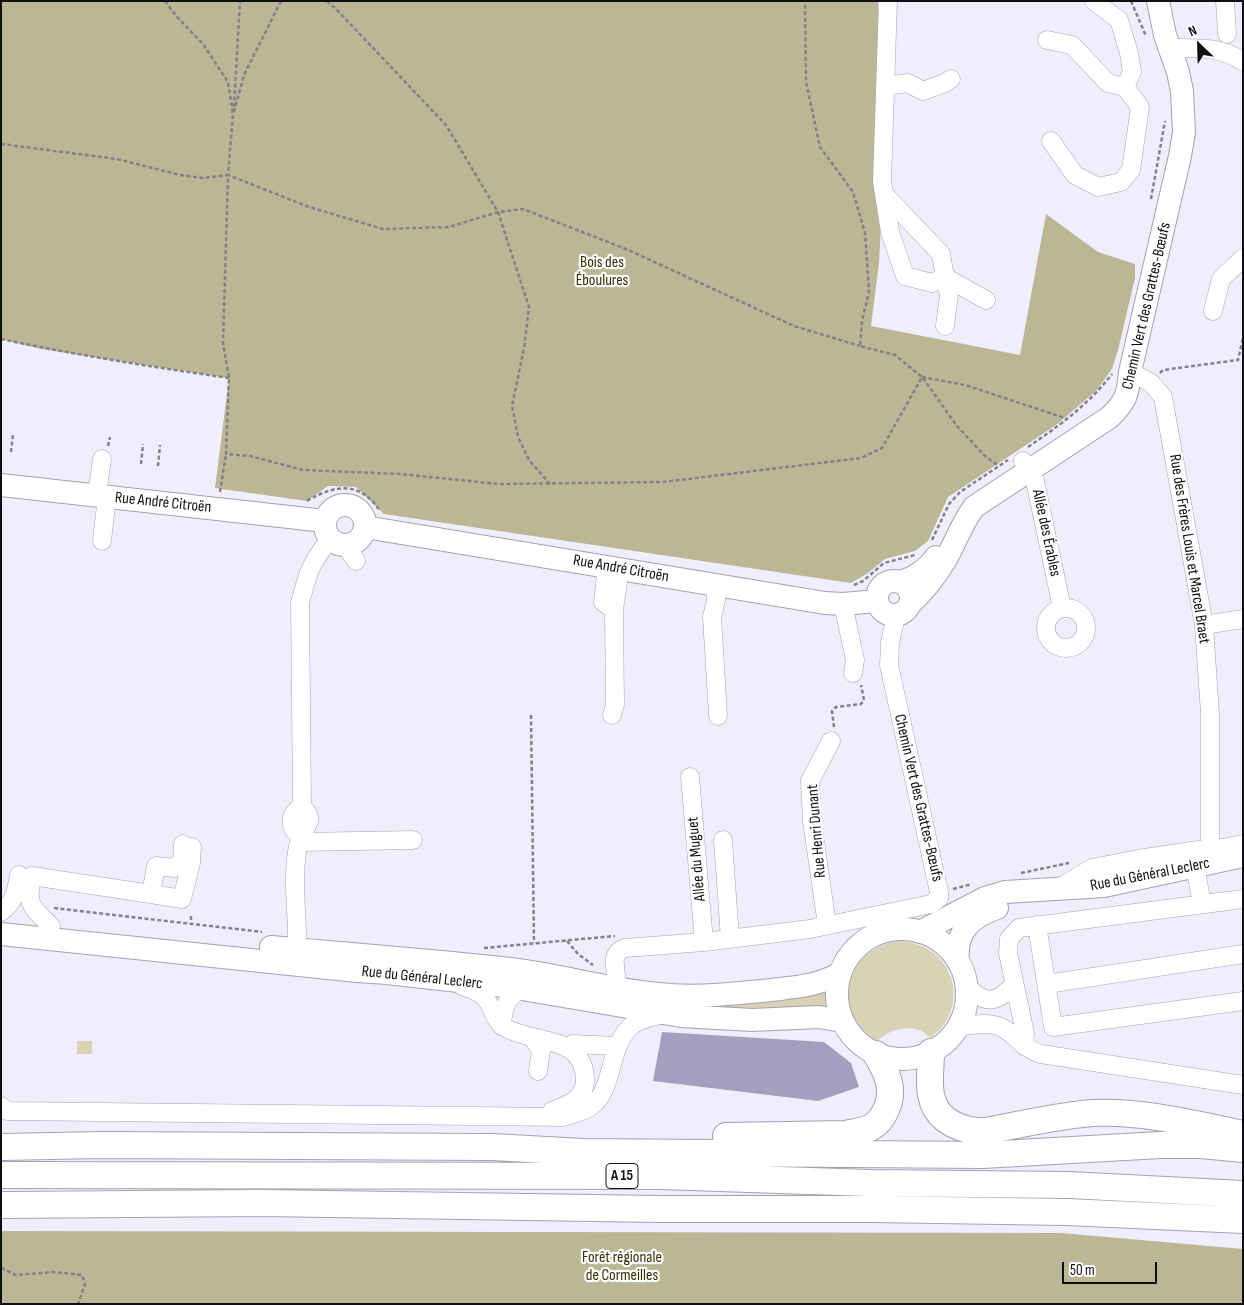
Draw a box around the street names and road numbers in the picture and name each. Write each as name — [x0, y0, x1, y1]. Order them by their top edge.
street label: Chemin Vert des Grattes-Bœufs — [1118, 220, 1176, 392]
street label: Rue des Frères Louis et Marcel Braet — [1165, 453, 1213, 645]
street label: Rue André Citroën — [114, 488, 212, 518]
street label: Allée des Érables — [1027, 488, 1065, 578]
street label: Rue André Citroën — [572, 551, 670, 587]
street label: Chemin Vert des Grattes-Bœufs — [889, 712, 947, 884]
street label: Rue Henri Dunant — [803, 783, 831, 879]
street label: Allée du Muguet — [684, 816, 710, 902]
street label: Rue du Général Leclerc — [1089, 854, 1211, 896]
street label: Rue du Général Leclerc — [361, 962, 483, 994]
road number: A 15 — [606, 1164, 638, 1188]

